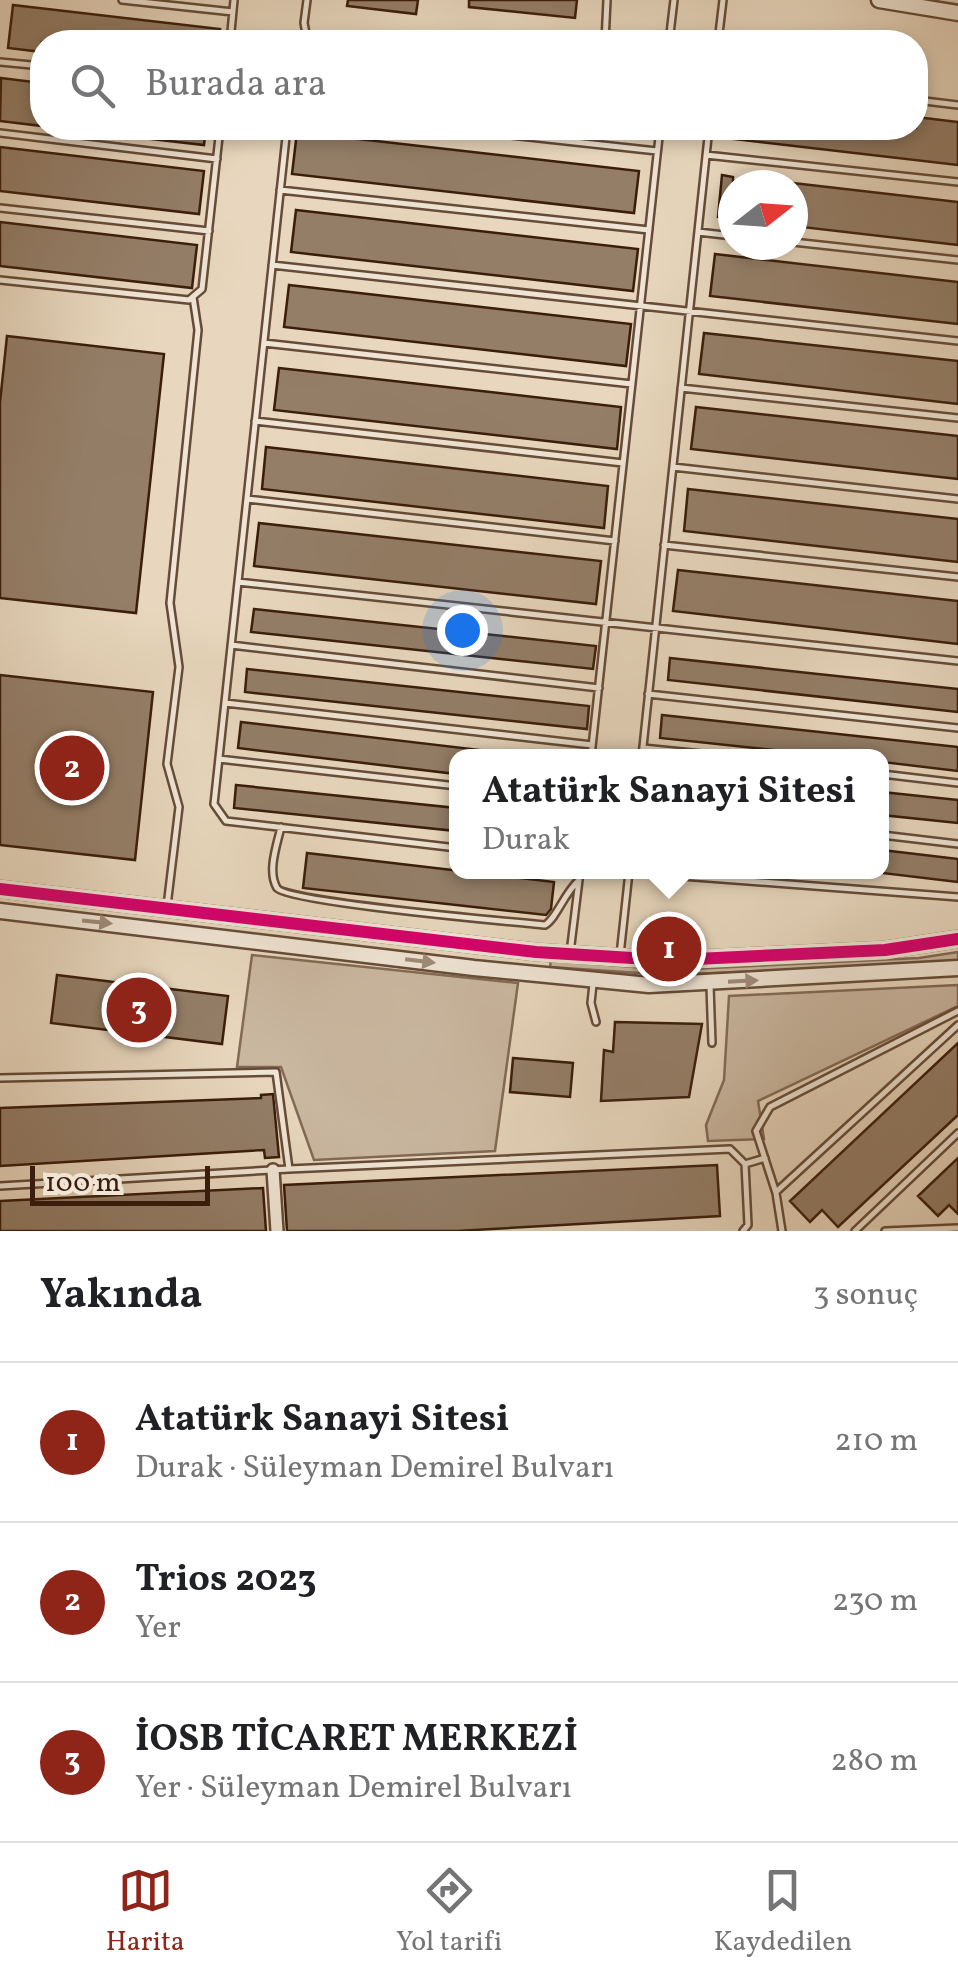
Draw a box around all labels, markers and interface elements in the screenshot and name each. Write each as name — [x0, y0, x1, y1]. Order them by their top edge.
search box — [30, 30, 928, 140]
icon: search — [65, 58, 120, 113]
text: Burada ara — [145, 59, 327, 112]
north arrow — [718, 170, 808, 260]
your location — [437, 605, 488, 656]
pin: 2 — [40, 730, 104, 806]
popup — [449, 749, 889, 879]
text: Atatürk Sanayi Sitesi — [482, 766, 856, 819]
text: Durak — [482, 819, 570, 863]
pin: 1 — [636, 912, 702, 986]
one-way arrow — [82, 914, 113, 930]
one-way arrow — [404, 953, 436, 969]
pin: 3 — [106, 972, 172, 1048]
one-way arrow — [728, 973, 760, 989]
scale bar — [30, 1161, 210, 1206]
text: 100 m — [45, 1164, 120, 1203]
text: Yakında — [40, 1267, 203, 1326]
text: 3 sonuç — [813, 1274, 918, 1318]
text: Atatürk Sanayi Sitesi — [135, 1394, 509, 1447]
text: 1 — [66, 1420, 79, 1464]
text: 210 m — [834, 1420, 918, 1464]
text: Durak · Süleyman Demirel Bulvarı — [135, 1447, 614, 1491]
text: Trios 2023 — [135, 1554, 317, 1607]
text: 2 — [64, 1580, 81, 1624]
text: 230 m — [832, 1580, 918, 1624]
text: Yer — [135, 1607, 181, 1651]
text: İOSB TİCARET MERKEZİ — [135, 1714, 578, 1767]
text: 3 — [64, 1740, 81, 1784]
text: 280 m — [831, 1740, 918, 1784]
text: Yer · Süleyman Demirel Bulvarı — [135, 1767, 572, 1811]
tab: Harita — [106, 1863, 185, 1962]
tab: Yol tarifi — [396, 1863, 502, 1962]
tab: Kaydedilen — [714, 1863, 852, 1962]

